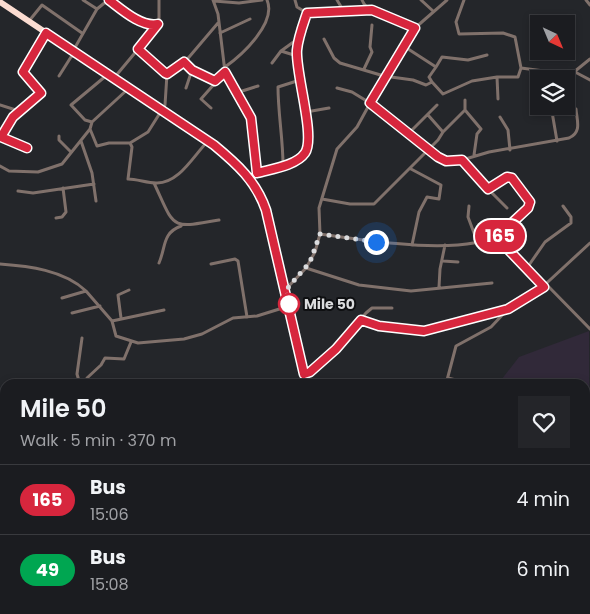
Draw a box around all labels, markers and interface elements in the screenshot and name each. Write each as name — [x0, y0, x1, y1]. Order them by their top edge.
north arrow — [530, 15, 575, 60]
map controls — [530, 15, 575, 115]
button: layers — [530, 70, 575, 115]
line badge: 165 — [471, 220, 529, 252]
text: 165 — [485, 223, 515, 248]
your location — [364, 230, 389, 255]
marker: Mile 50 — [278, 293, 300, 315]
place label: Mile 50 — [304, 294, 355, 314]
text: Mile 50 — [20, 392, 106, 425]
button: heart — [518, 396, 570, 448]
text: Walk · 5 min · 370 m — [20, 429, 176, 452]
text: Bus — [90, 474, 126, 501]
text: 4 min — [517, 486, 570, 513]
text: 165 — [33, 487, 62, 512]
text: 15:06 — [90, 503, 129, 526]
text: Bus — [90, 544, 126, 571]
text: 6 min — [516, 556, 570, 583]
text: 49 — [36, 557, 59, 582]
text: 15:08 — [90, 573, 129, 596]

